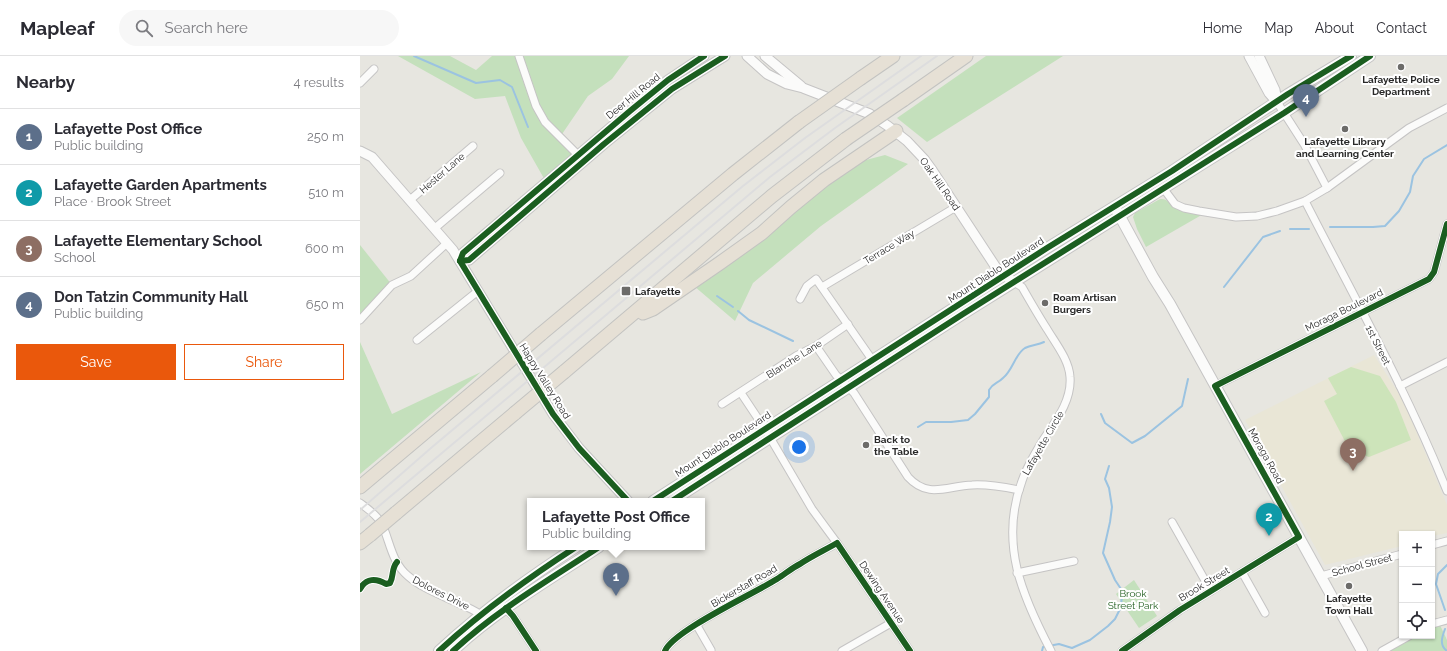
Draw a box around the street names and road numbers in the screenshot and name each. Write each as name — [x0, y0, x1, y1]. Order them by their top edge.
street label: Deer Hill Road — [604, 71, 662, 121]
street label: Hester Lane — [417, 150, 467, 196]
street label: Oak Hill Road — [918, 155, 962, 213]
street label: Terrace Way — [862, 227, 917, 267]
street label: Mount Diablo Boulevard — [946, 235, 1046, 305]
street label: Moraga Boulevard — [1303, 286, 1385, 334]
street label: 1st Street — [1363, 323, 1393, 367]
street label: Blanche Lane — [764, 337, 824, 380]
street label: Happy Valley Road — [517, 341, 573, 421]
street label: Mount Diablo Boulevard — [673, 409, 773, 479]
street label: Lafayette Circle — [1020, 409, 1066, 477]
street label: Moraga Road — [1246, 426, 1286, 486]
street label: School Street — [1331, 551, 1394, 578]
street label: Dewing Avenue — [857, 559, 907, 625]
street label: Bickerstaff Road — [709, 563, 779, 609]
street label: Brook Street — [1177, 564, 1232, 604]
street label: Dolores Drive — [411, 574, 471, 612]

